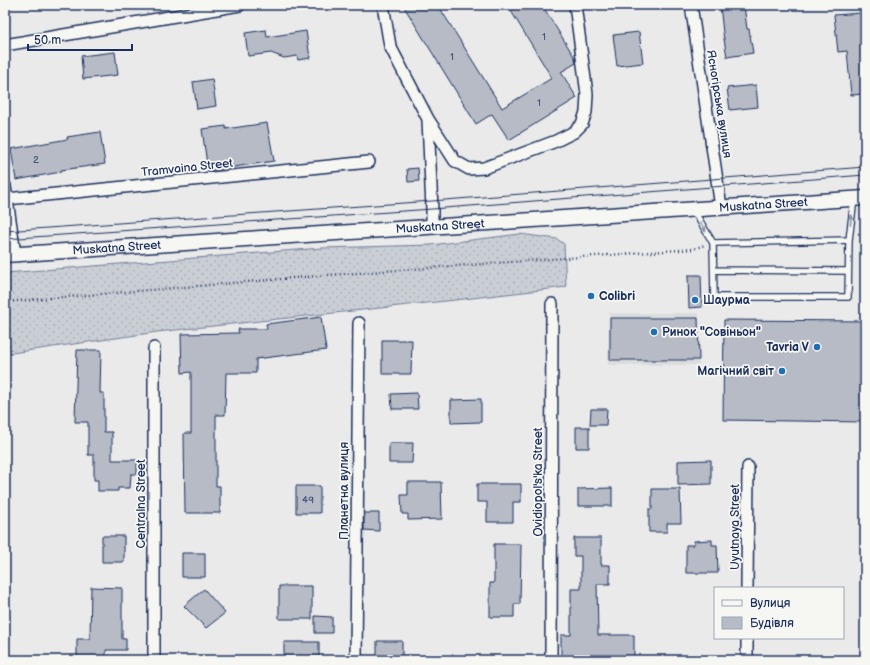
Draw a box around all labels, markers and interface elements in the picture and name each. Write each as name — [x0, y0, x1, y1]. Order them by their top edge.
scale bar — [28, 26, 132, 52]
house number: 1 — [542, 31, 546, 43]
text: 50 m — [34, 33, 61, 48]
street label: Ясногірська вулиця — [703, 49, 735, 159]
house number: 1 — [450, 51, 454, 63]
house number: 1 — [537, 97, 541, 109]
house number: 2 — [33, 154, 39, 166]
street label: Tramvaina Street — [140, 156, 234, 180]
street label: Muskatna Street — [719, 194, 808, 215]
one-way arrow — [848, 214, 854, 226]
street label: Muskatna Street — [395, 216, 485, 237]
one-way arrow — [700, 221, 707, 232]
street label: Muskatna Street — [72, 237, 162, 258]
place label: Colibri — [599, 289, 635, 304]
marker: Colibri — [586, 291, 596, 301]
place label: Шаурма — [703, 293, 751, 308]
marker: Шаурма — [690, 295, 700, 305]
place label: Ринок "Совіньон" — [662, 325, 761, 340]
marker: Ринок "Совіньон" — [649, 327, 659, 337]
place label: Tavria V — [766, 340, 810, 355]
marker: Tavria V — [812, 342, 822, 352]
place label: Магічний світ — [697, 364, 774, 379]
marker: Магічний світ — [777, 366, 787, 376]
street label: Ovidiopol's'ka Street — [531, 427, 546, 537]
street label: Планетна вулиця — [337, 442, 352, 540]
street label: Centralna Street — [134, 459, 149, 549]
street label: Uyutnaya Street — [728, 484, 743, 570]
house number: 49 — [302, 494, 314, 506]
legend — [714, 587, 844, 639]
text: Вулиця — [750, 596, 791, 611]
text: Будівля — [750, 616, 794, 631]

